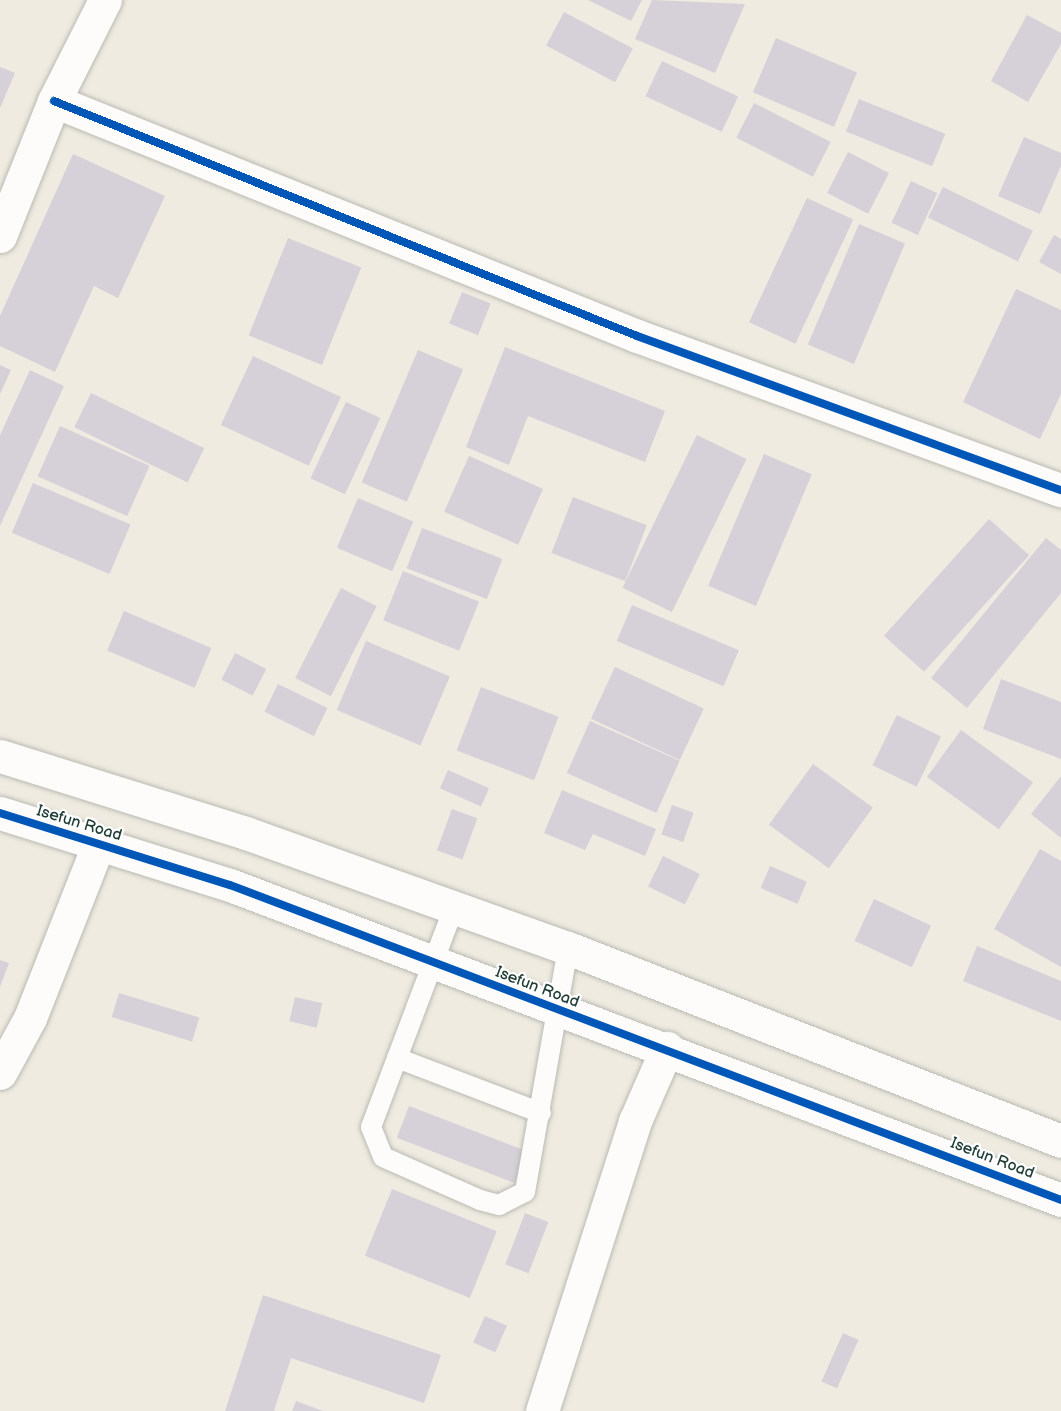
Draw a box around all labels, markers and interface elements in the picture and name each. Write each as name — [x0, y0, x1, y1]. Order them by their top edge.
street label: Isefun Road — [34, 802, 124, 846]
street label: Isefun Road — [492, 963, 582, 1013]
street label: Isefun Road — [947, 1134, 1037, 1184]

